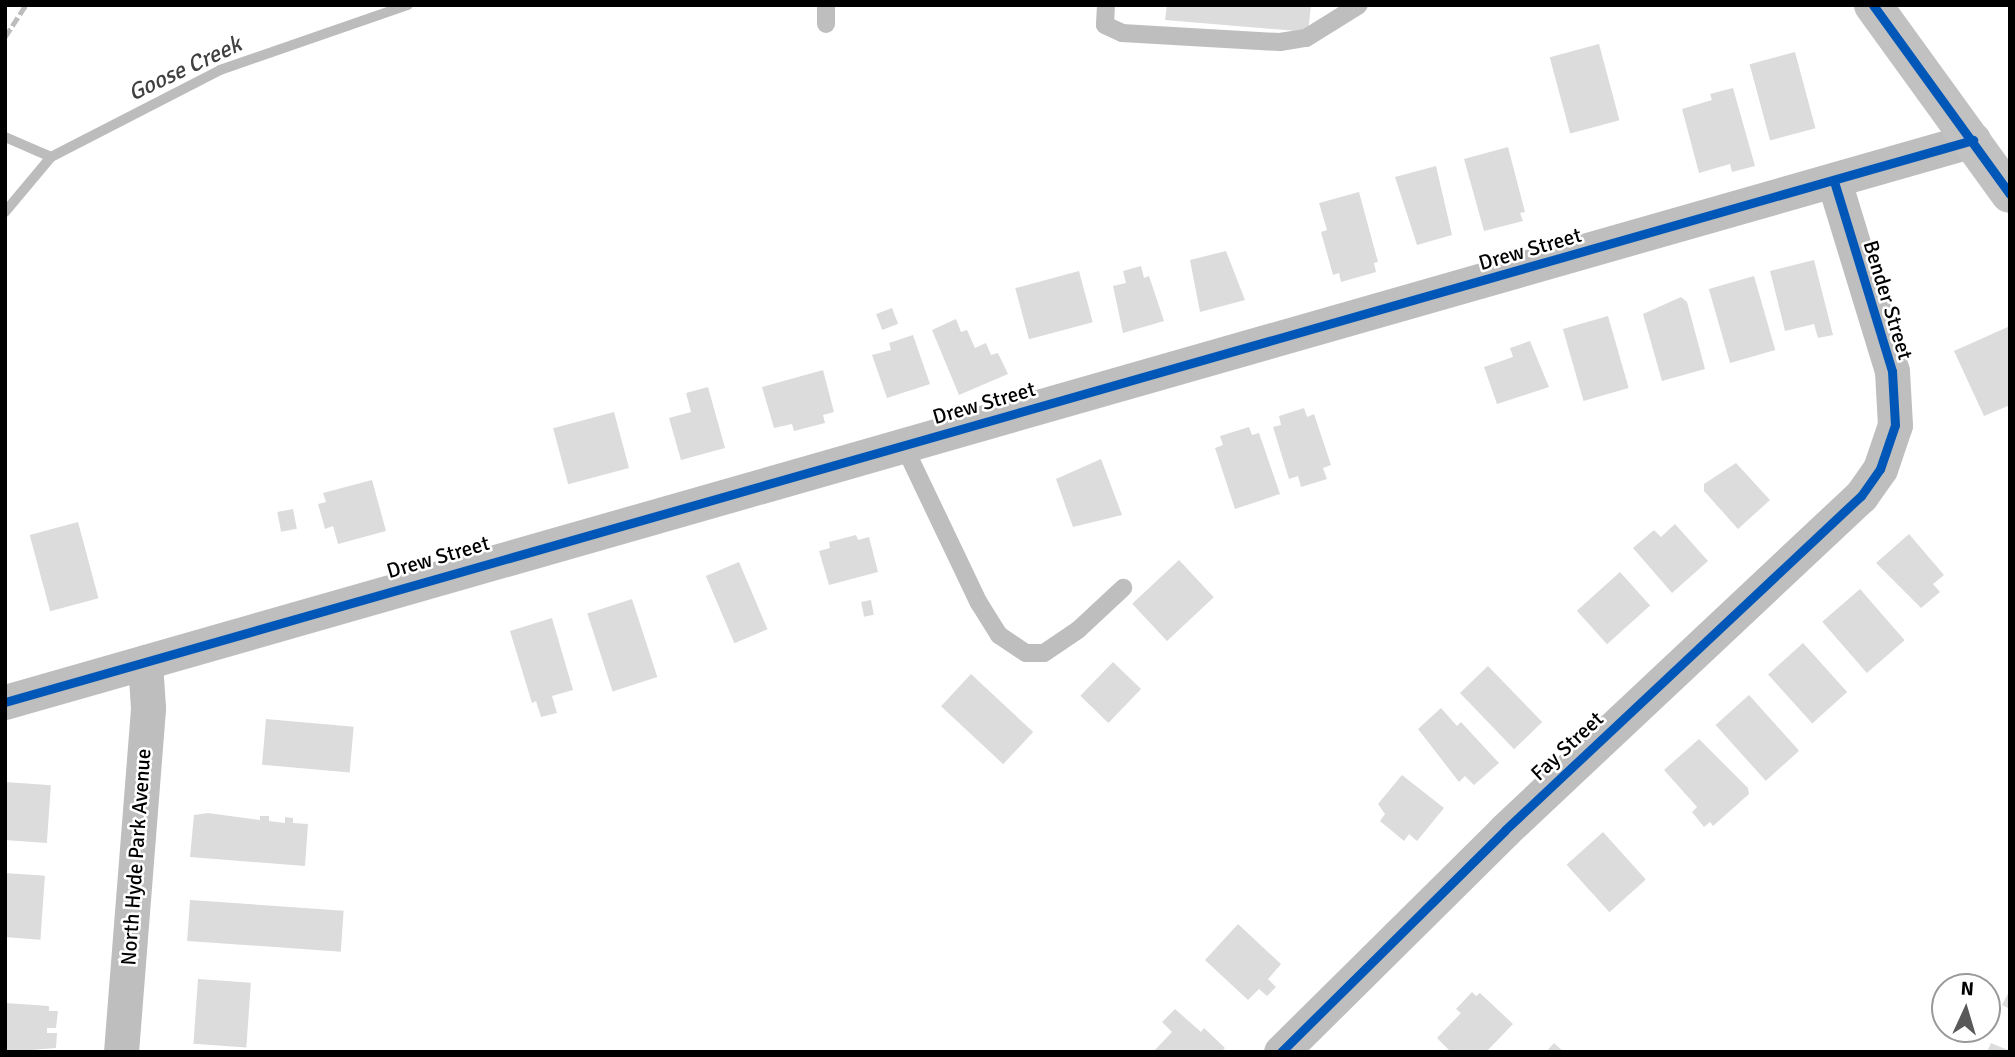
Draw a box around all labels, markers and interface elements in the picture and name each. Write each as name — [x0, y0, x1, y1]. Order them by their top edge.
water label: Goose Creek — [124, 31, 246, 107]
street label: Drew Street — [1476, 222, 1584, 276]
street label: Bender Street — [1858, 237, 1918, 363]
street label: Drew Street — [930, 376, 1038, 430]
street label: Drew Street — [384, 530, 492, 584]
street label: Fay Street — [1526, 706, 1608, 786]
street label: North Hyde Park Avenue — [116, 748, 156, 966]
north arrow — [1931, 973, 2001, 1043]
text: N — [1960, 977, 1975, 1001]

